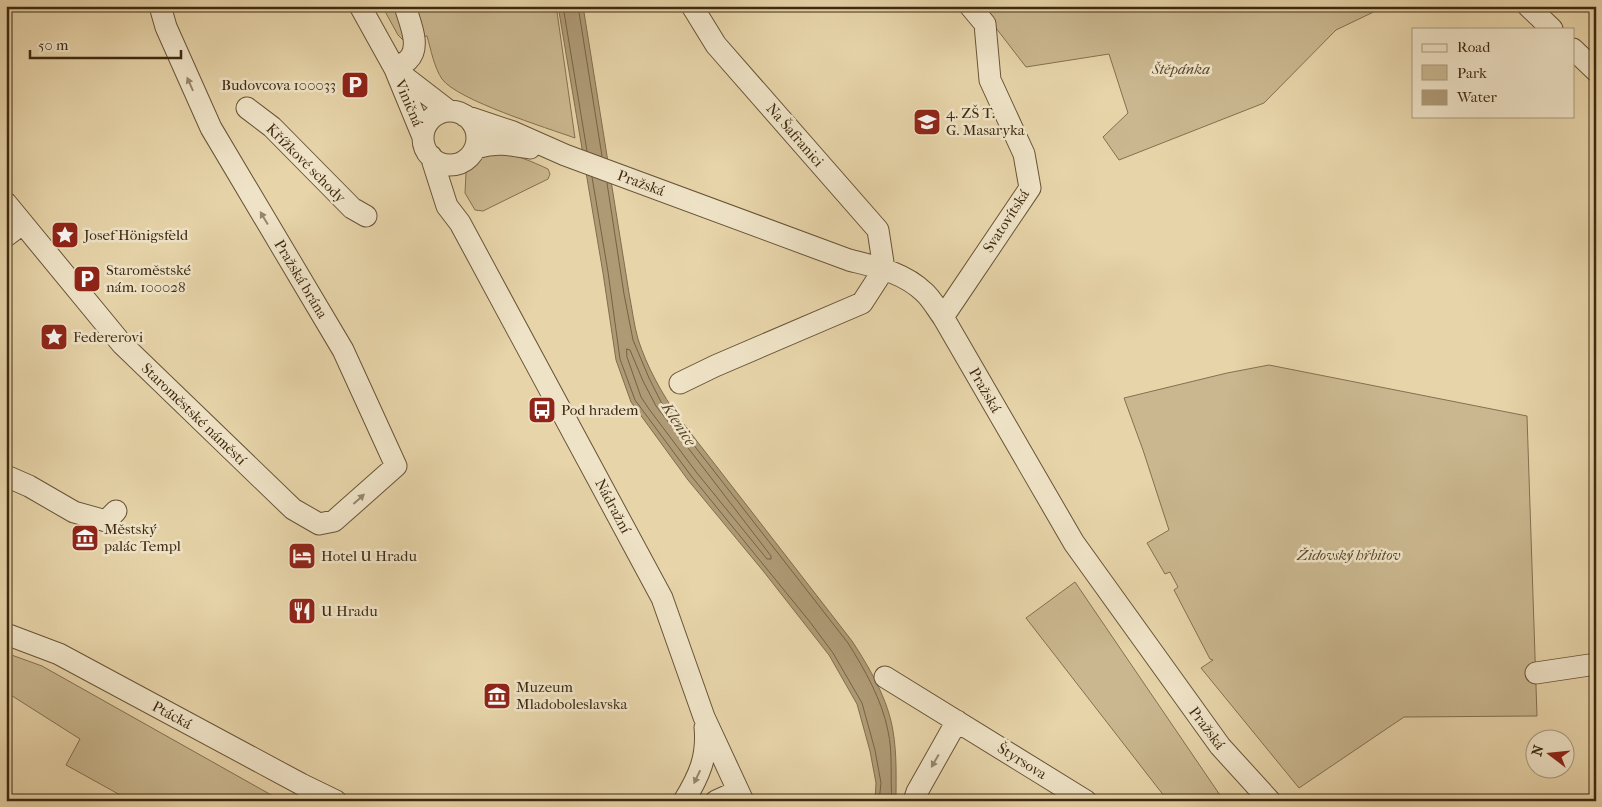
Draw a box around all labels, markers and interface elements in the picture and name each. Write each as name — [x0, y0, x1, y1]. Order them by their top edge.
scale bar — [30, 28, 181, 60]
legend — [1412, 28, 1574, 118]
text: 50 m — [38, 36, 69, 54]
text: Road — [1457, 38, 1491, 56]
park label: Štěpánka — [1151, 60, 1210, 78]
text: Park — [1457, 64, 1487, 82]
parking icon: Budovcova 100033 — [340, 70, 370, 100]
place label: Budovcova 100033 — [221, 76, 336, 94]
street label: Viničná — [391, 76, 427, 130]
one-way arrow — [186, 77, 194, 91]
text: Water — [1456, 88, 1497, 106]
street label: Na Šafranici — [763, 100, 828, 171]
place label: 4. ZŠ T. G. Masaryka — [946, 104, 1026, 139]
school or university icon: 4. ZŠ T. G. Masaryka — [912, 107, 942, 137]
street label: Křížkové schody — [263, 120, 350, 207]
street label: Pražská — [615, 166, 668, 200]
street label: Svatovítská — [979, 185, 1034, 256]
one-way arrow — [260, 211, 269, 224]
place icon: Josef Hönigsfeld — [50, 220, 80, 250]
place label: Josef Hönigsfeld — [83, 226, 189, 244]
street label: Pražská brána — [270, 236, 332, 323]
place label: Staroměstské nám. 100028 — [106, 261, 192, 296]
parking icon: Staroměstské nám. 100028 — [72, 264, 102, 294]
place icon: Federerovi — [39, 322, 69, 352]
place label: Federerovi — [73, 328, 144, 346]
street label: Staroměstské náměstí — [138, 359, 251, 469]
street label: Pražská — [965, 364, 1006, 417]
bus stop icon: Pod hradem — [527, 395, 557, 425]
water label: Klenice — [657, 398, 700, 450]
place label: Pod hradem — [561, 401, 639, 419]
street label: Nádražní — [591, 476, 635, 537]
one-way arrow — [353, 493, 366, 504]
place label: Městský palác Templ — [103, 520, 181, 555]
museum icon: Městský palác Templ — [70, 523, 100, 553]
hotel icon: Hotel U Hradu — [287, 541, 317, 571]
park label: Židovský hřbitov — [1296, 546, 1401, 564]
place label: Hotel U Hradu — [321, 547, 417, 565]
restaurant icon: U Hradu — [287, 596, 317, 626]
place label: U Hradu — [321, 602, 378, 620]
place label: Muzeum Mladoboleslavska — [516, 678, 628, 713]
museum icon: Muzeum Mladoboleslavska — [482, 681, 512, 711]
street label: Ptácká — [149, 697, 196, 733]
street label: Pražská — [1185, 703, 1230, 754]
north arrow — [1524, 730, 1574, 780]
street label: Štyrsova — [994, 739, 1051, 784]
text: N — [1528, 743, 1548, 758]
one-way arrow — [930, 754, 939, 767]
one-way arrow — [693, 770, 701, 784]

